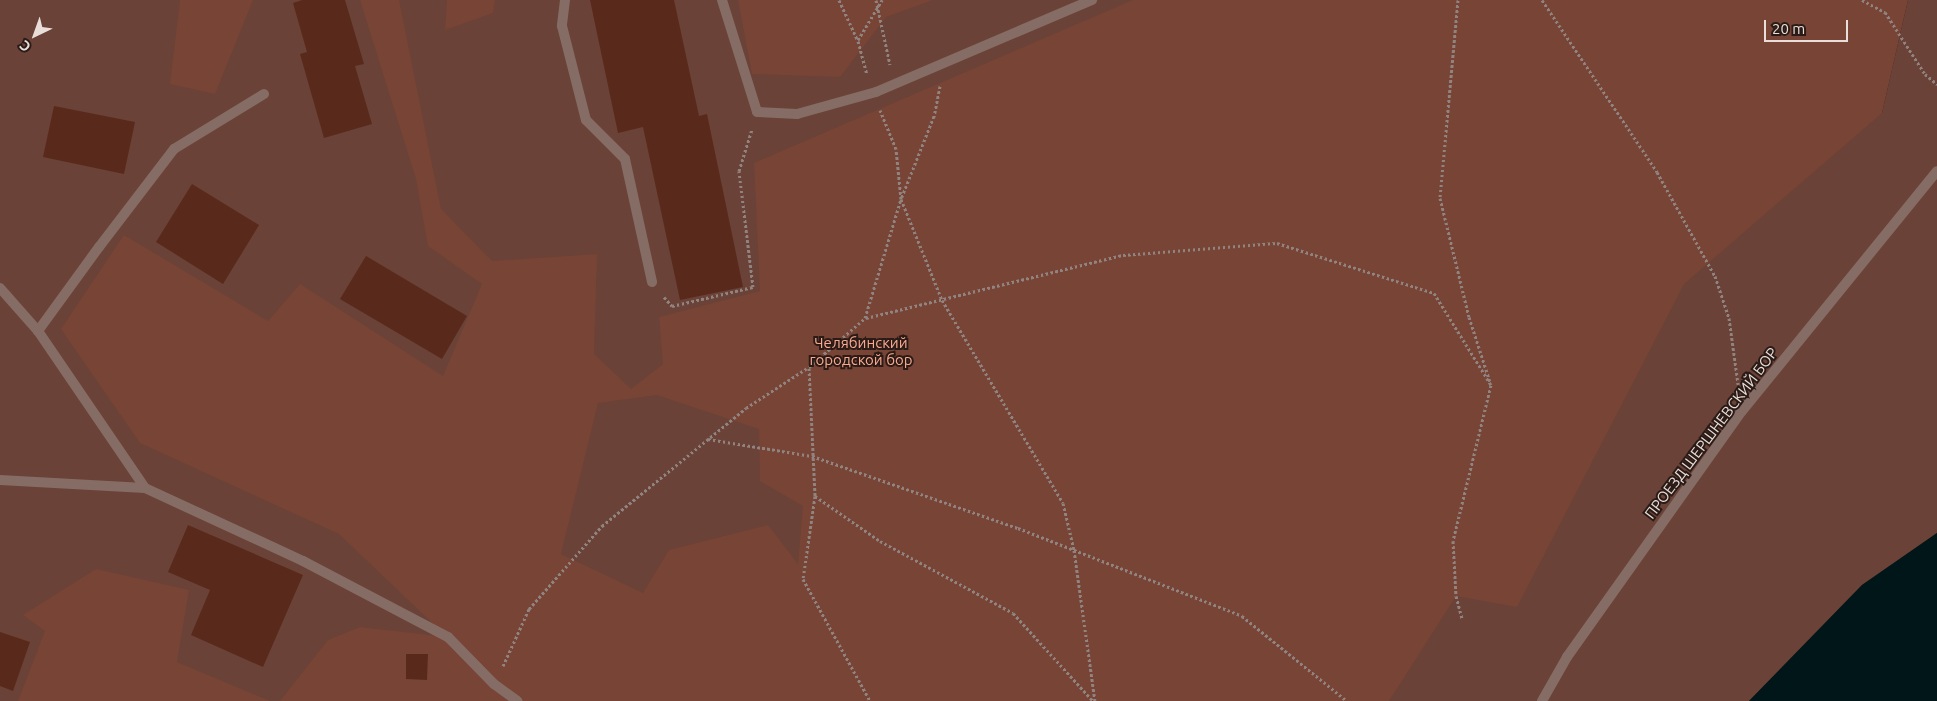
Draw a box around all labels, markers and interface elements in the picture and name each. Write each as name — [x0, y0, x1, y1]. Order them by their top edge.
north arrow — [10, 10, 60, 60]
scale bar — [1767, 10, 1851, 42]
text: 20 m — [1772, 20, 1805, 37]
text: С — [16, 37, 34, 55]
park label: Челябинский городской бор — [810, 333, 912, 368]
street label: ПРОЕЗД ШЕРШНЕВСКИЙ БОР — [1641, 344, 1781, 522]

